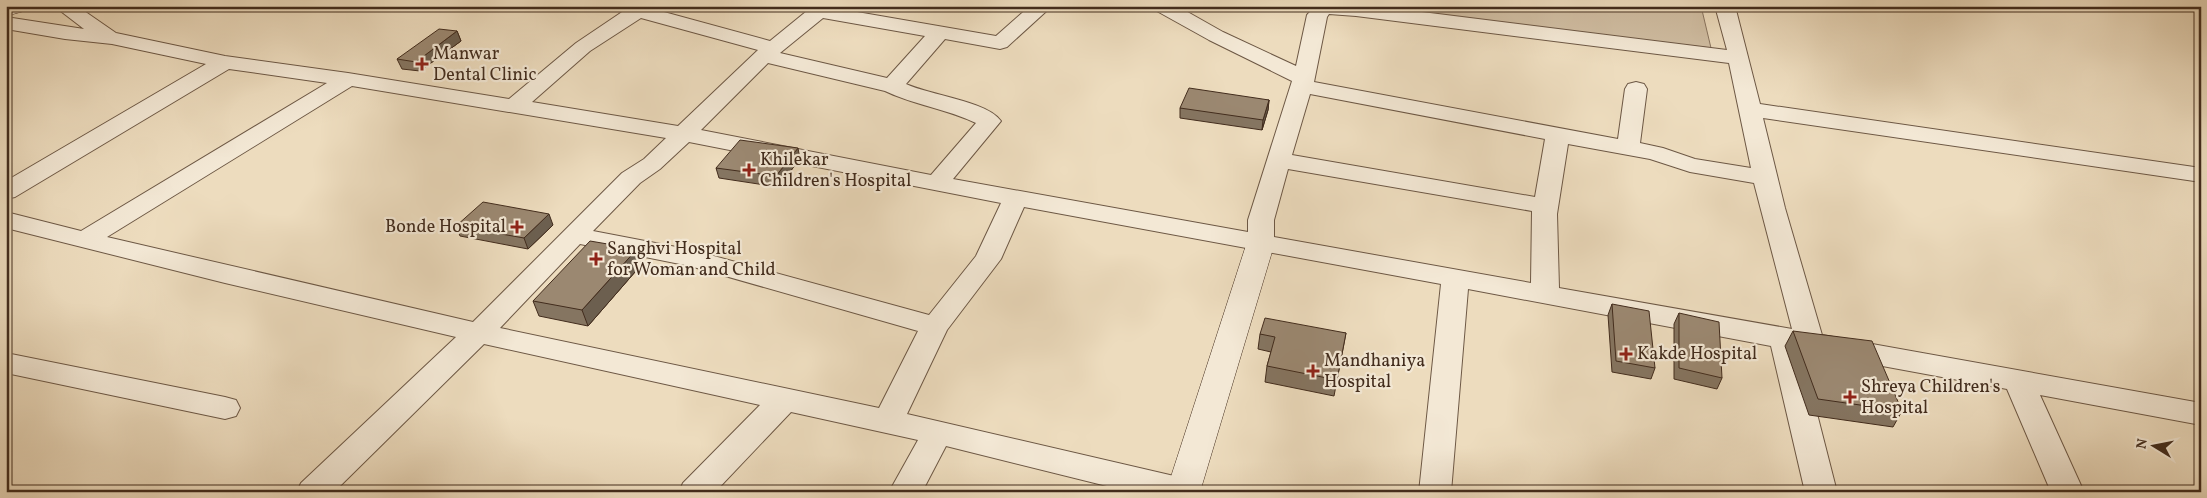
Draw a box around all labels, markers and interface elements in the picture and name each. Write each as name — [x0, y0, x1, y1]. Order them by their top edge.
place label: Manwar Dental Clinic — [433, 42, 536, 88]
marker: Manwar Dental Clinic — [415, 57, 429, 71]
place label: Khilekar Children's Hospital — [760, 148, 911, 194]
marker: Khilekar Children's Hospital — [742, 163, 756, 177]
place label: Bonde Hospital — [385, 215, 506, 240]
marker: Bonde Hospital — [510, 220, 524, 234]
place label: Sanghvi Hospital for Woman and Child — [607, 237, 776, 283]
marker: Sanghvi Hospital for Woman and Child — [589, 252, 603, 266]
place label: Kakde Hospital — [1637, 342, 1757, 367]
marker: Kakde Hospital — [1619, 347, 1633, 361]
place label: Mandhaniya Hospital — [1324, 349, 1425, 395]
marker: Mandhaniya Hospital — [1306, 364, 1320, 378]
place label: Shreya Children's Hospital — [1861, 375, 2000, 421]
marker: Shreya Children's Hospital — [1843, 390, 1857, 404]
north arrow — [2130, 420, 2180, 470]
text: N — [2132, 437, 2153, 451]

